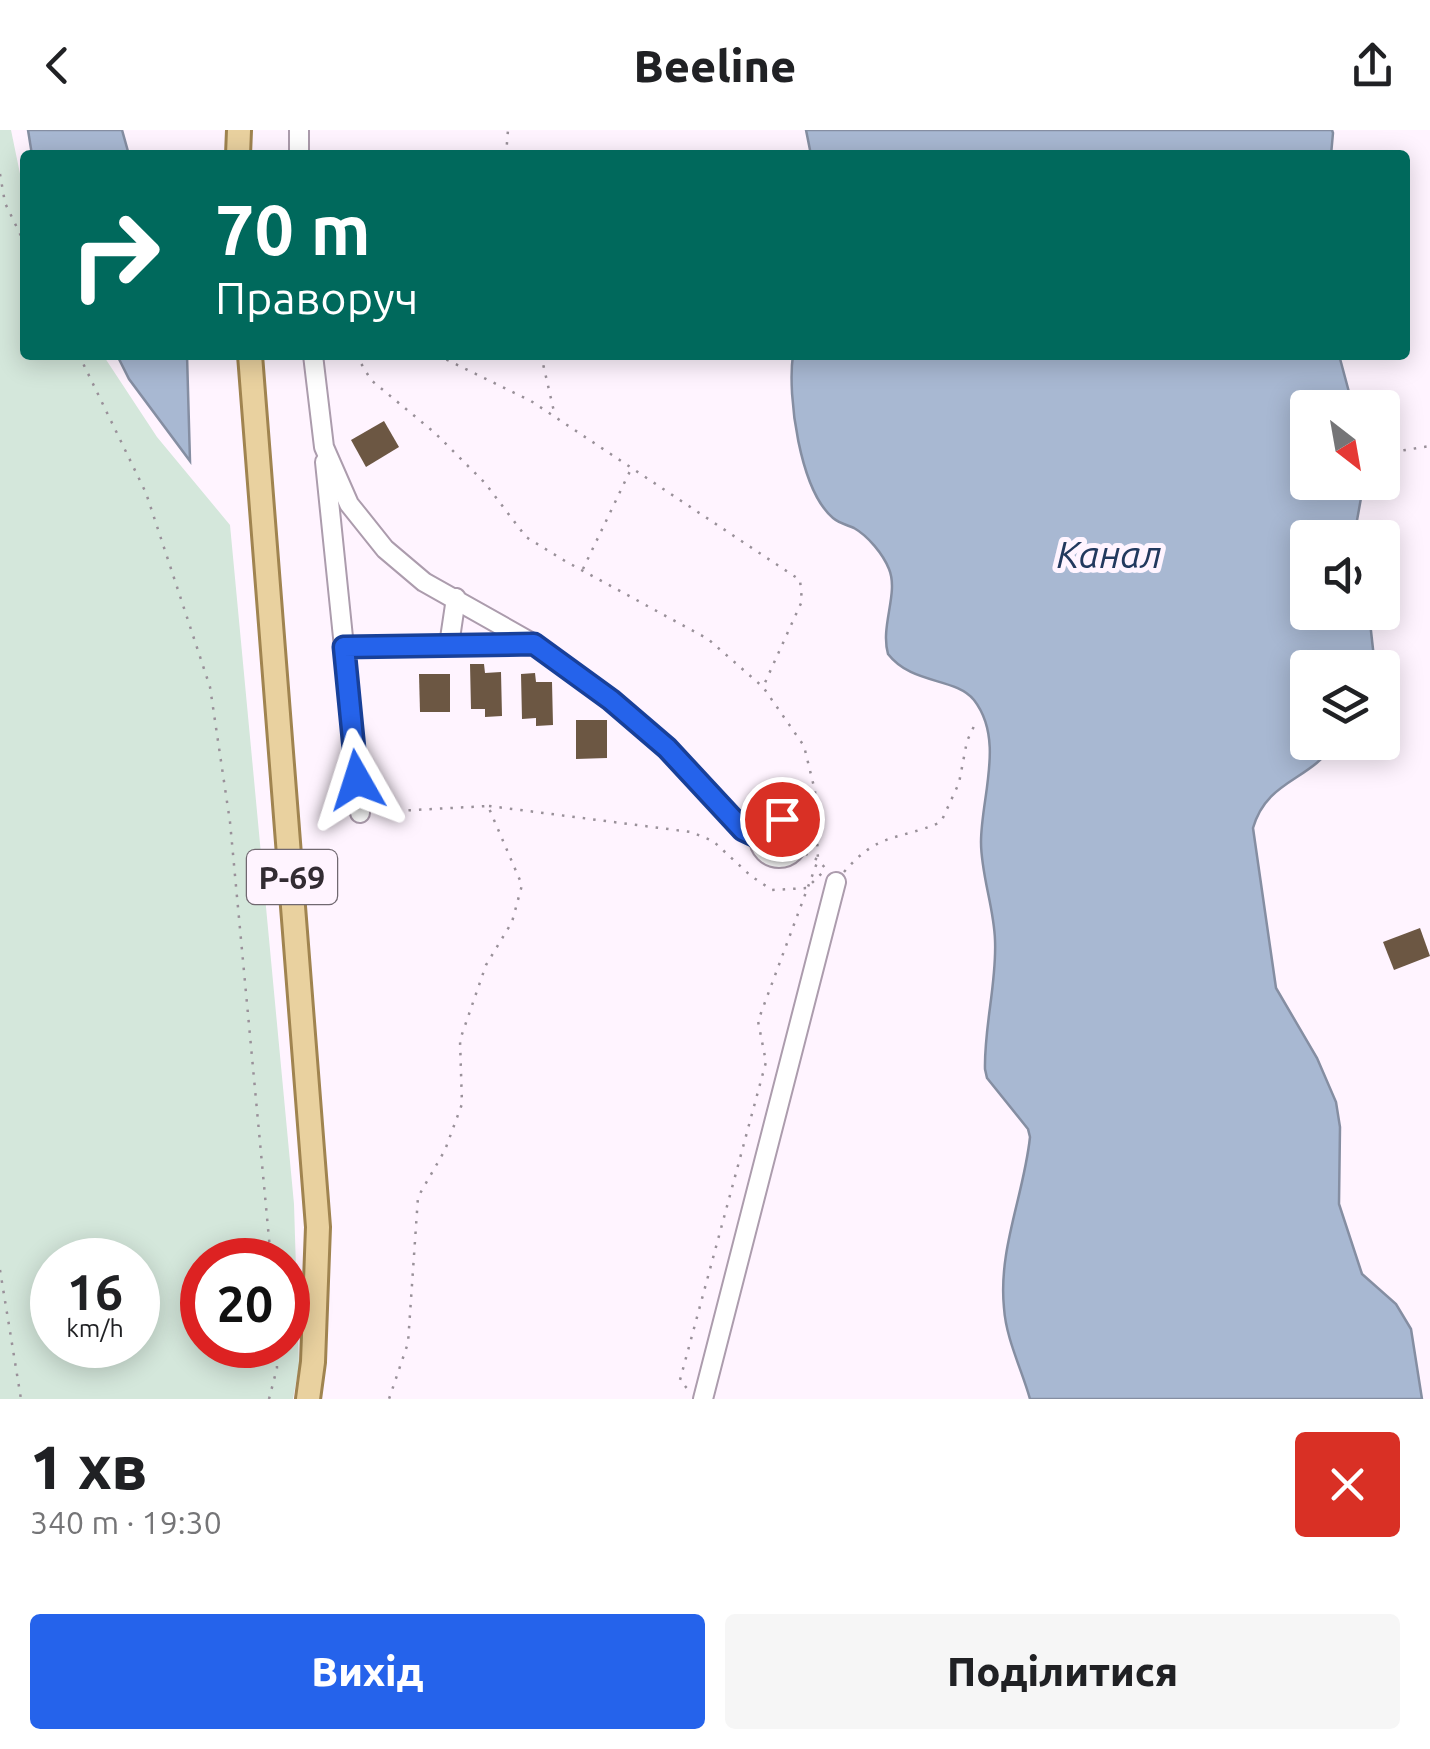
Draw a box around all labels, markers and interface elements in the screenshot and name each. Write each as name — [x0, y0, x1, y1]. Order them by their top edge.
icon: back — [30, 38, 85, 93]
icon: share — [1345, 38, 1400, 93]
text: Beeline — [634, 40, 796, 91]
icon: right — [50, 190, 180, 320]
text: 70 m — [215, 190, 371, 268]
text: Праворуч — [215, 272, 418, 323]
north arrow — [1290, 390, 1400, 500]
map controls — [1290, 390, 1400, 760]
button: sound — [1290, 520, 1400, 630]
water label: Канал — [1057, 533, 1162, 575]
button: layers — [1290, 650, 1400, 760]
position arrow — [305, 728, 409, 832]
pin — [740, 777, 825, 862]
icon: arrive — [755, 792, 810, 847]
road number: Р-69 — [247, 850, 337, 904]
speed limit sign: 20 — [180, 1238, 310, 1368]
text: 16 — [67, 1263, 123, 1319]
text: km/h — [66, 1314, 124, 1342]
button: close — [1295, 1432, 1400, 1537]
text: 1 хв — [30, 1433, 147, 1500]
text: 340 m · 19:30 — [30, 1504, 222, 1540]
button: Вихід — [30, 1614, 705, 1729]
button: Поділитися — [725, 1614, 1400, 1729]

